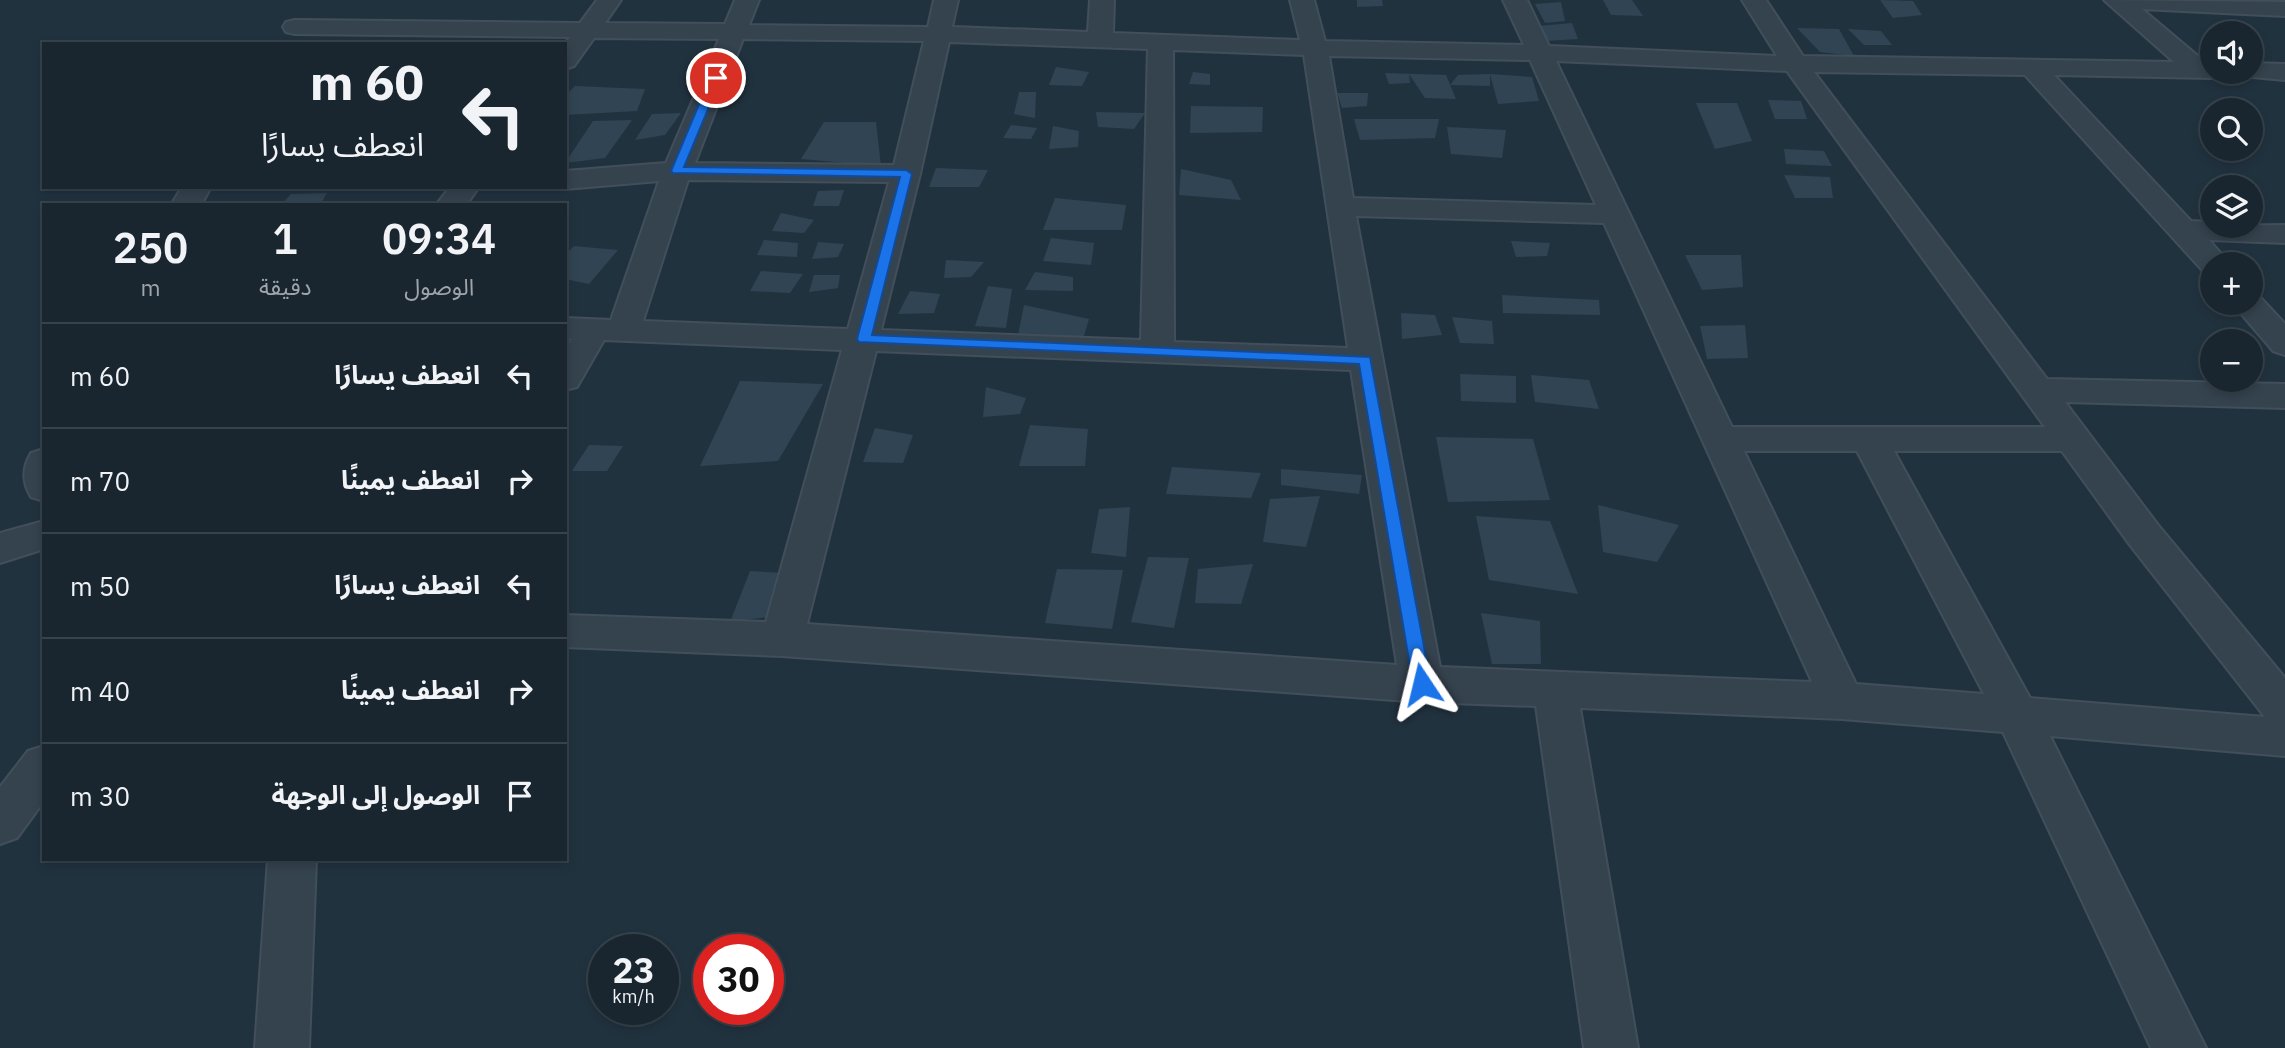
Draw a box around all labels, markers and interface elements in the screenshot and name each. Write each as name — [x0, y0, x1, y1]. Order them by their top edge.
map controls — [2200, 21, 2263, 392]
button: sound — [2200, 21, 2263, 84]
pin — [686, 48, 746, 108]
text: 60 m — [310, 50, 424, 113]
icon: arrive — [697, 59, 735, 97]
icon: left — [448, 70, 539, 161]
button: search — [2200, 98, 2263, 161]
text: انعطف يسارًا — [261, 123, 424, 165]
button: layers — [2200, 175, 2263, 238]
text: 1 — [273, 211, 298, 266]
text: 09:34 — [382, 211, 496, 266]
text: 250 — [113, 220, 188, 275]
button: + — [2200, 252, 2263, 315]
text: دقيقة — [259, 271, 311, 301]
text: الوصول — [404, 271, 474, 301]
text: m — [140, 272, 161, 302]
button: − — [2200, 329, 2263, 392]
text: انعطف يسارًا — [334, 357, 480, 391]
icon: left — [501, 357, 539, 395]
text: 60 m — [70, 359, 130, 393]
text: انعطف يمينًا — [341, 462, 480, 496]
icon: right — [501, 462, 539, 500]
text: 70 m — [70, 464, 130, 498]
text: انعطف يسارًا — [334, 567, 480, 601]
icon: left — [501, 567, 539, 605]
text: 50 m — [70, 569, 130, 603]
position arrow — [1385, 647, 1459, 721]
text: انعطف يمينًا — [341, 672, 480, 706]
icon: right — [501, 672, 539, 710]
text: 40 m — [70, 674, 130, 708]
text: الوصول إلى الوجهة — [271, 777, 480, 811]
icon: arrive — [501, 777, 539, 815]
text: 30 m — [70, 779, 130, 813]
speed limit sign: 30 — [693, 934, 784, 1025]
text: 23 — [612, 947, 655, 993]
text: km/h — [612, 985, 655, 1008]

